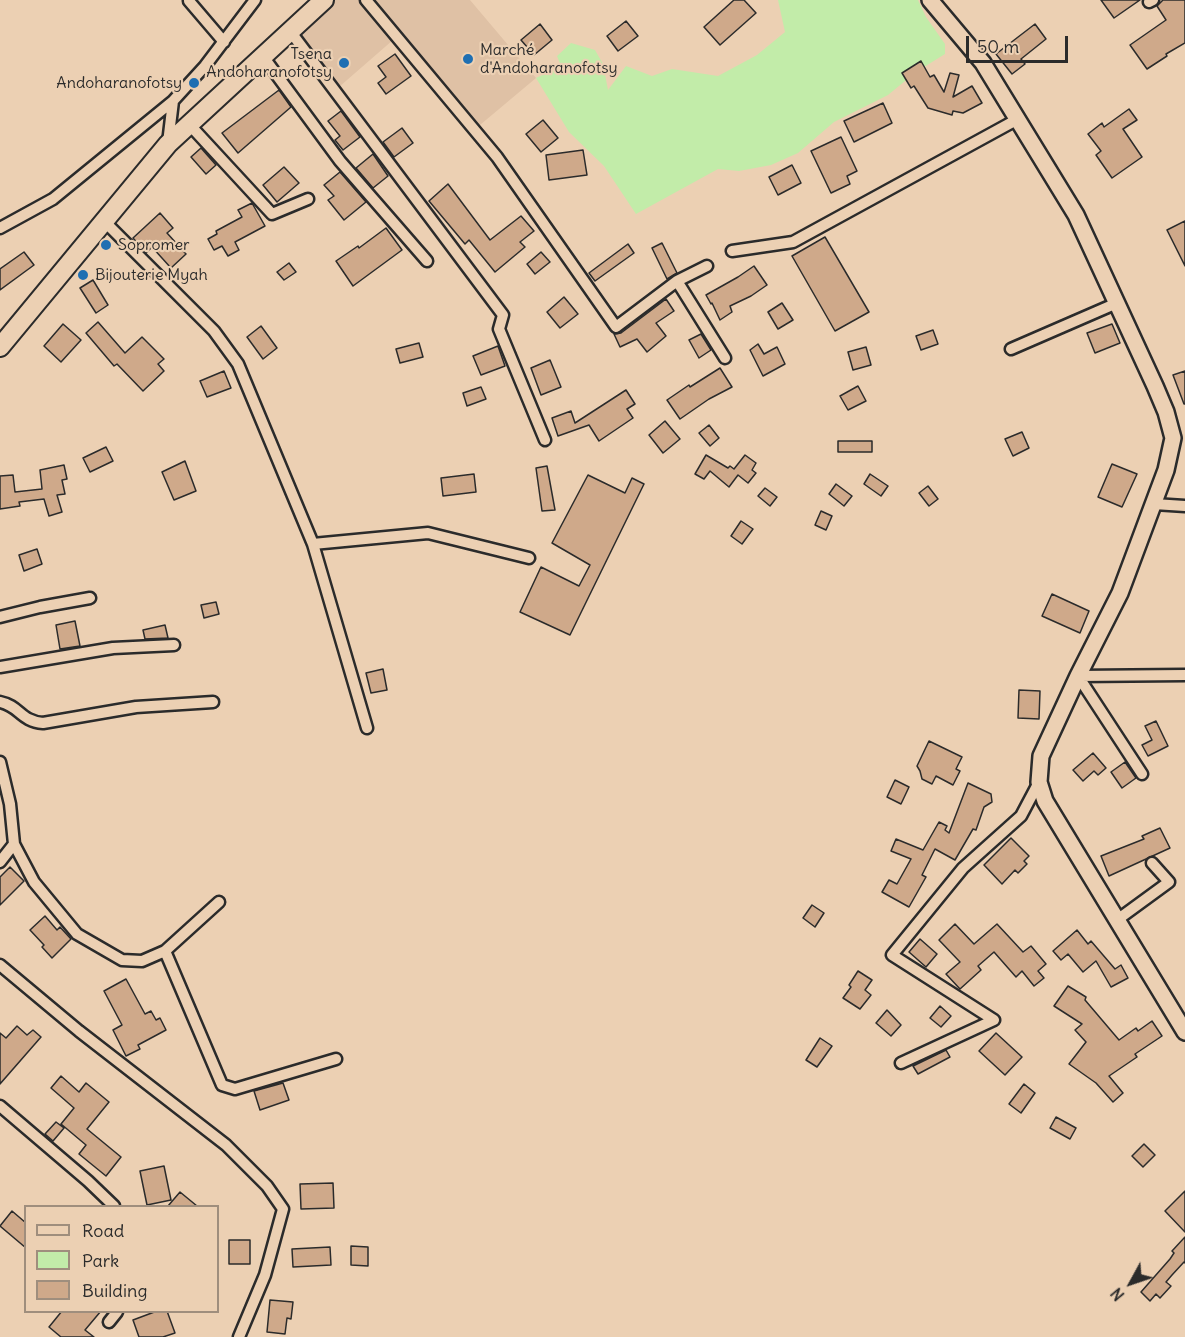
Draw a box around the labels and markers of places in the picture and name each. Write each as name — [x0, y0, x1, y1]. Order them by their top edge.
place label: Marché d'Andoharanofotsy — [480, 40, 618, 78]
place label: Tsena Andoharanofotsy — [206, 44, 332, 82]
marker: Marché d'Andoharanofotsy — [461, 52, 475, 66]
marker: Tsena Andoharanofotsy — [337, 56, 351, 70]
place label: Andoharanofotsy — [56, 73, 182, 93]
marker: Andoharanofotsy — [187, 76, 201, 90]
place label: Sopromer — [118, 235, 190, 255]
marker: Sopromer — [99, 238, 113, 252]
place label: Bijouterie Myah — [95, 265, 208, 285]
marker: Bijouterie Myah — [76, 268, 90, 282]

